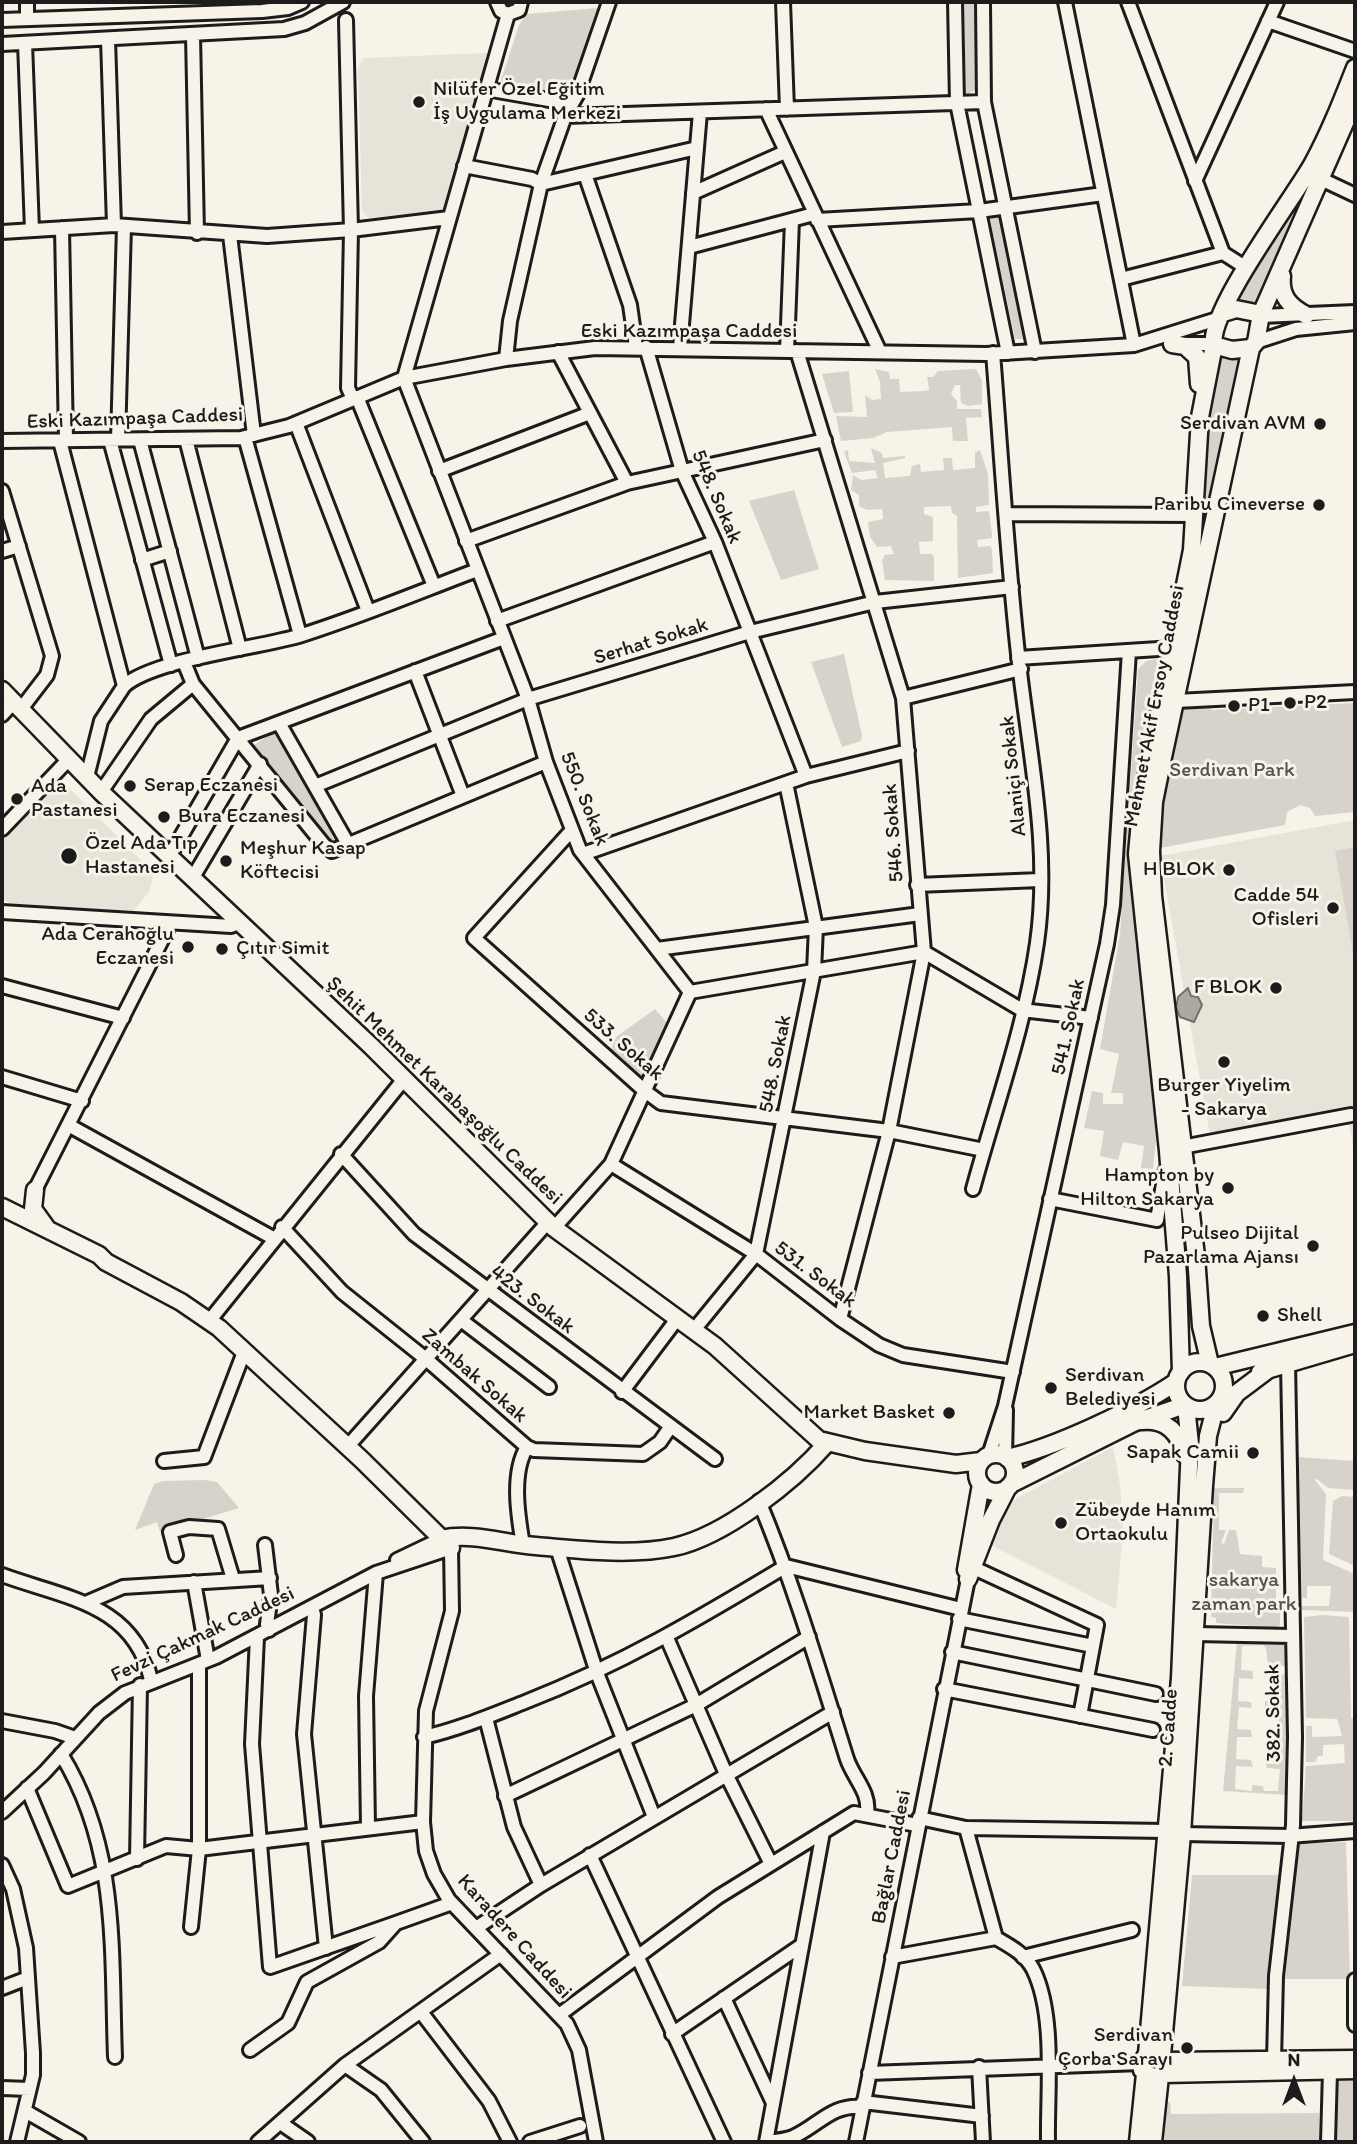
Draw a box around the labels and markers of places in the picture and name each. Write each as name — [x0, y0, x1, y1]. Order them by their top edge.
place label: Nilüfer Özel Eğitim İş Uygulama Merkezi — [433, 77, 621, 127]
marker: Nilüfer Özel Eğitim İş Uygulama Merkezi — [411, 94, 427, 110]
place label: Serdivan AVM — [1180, 411, 1306, 437]
marker: Serdivan AVM — [1312, 416, 1328, 432]
place label: Paribu Cineverse — [1153, 492, 1305, 518]
marker: Paribu Cineverse — [1311, 497, 1327, 513]
place label: P2 — [1304, 690, 1327, 716]
place label: P1 — [1248, 693, 1270, 719]
marker: P2 — [1282, 695, 1298, 711]
marker: P1 — [1226, 698, 1242, 714]
place label: Serap Eczanesi — [144, 773, 278, 799]
place label: Ada Pastanesi — [31, 774, 118, 824]
marker: Serap Eczanesi — [122, 778, 138, 794]
marker: Ada Pastanesi — [9, 791, 25, 807]
place label: Bura Eczanesi — [178, 804, 305, 830]
marker: Bura Eczanesi — [156, 809, 172, 825]
place label: Özel Ada Tıp Hastanesi — [85, 831, 198, 881]
place label: Meşhur Kasap Köftecisi — [240, 836, 366, 886]
marker: Özel Ada Tıp Hastanesi — [59, 846, 79, 866]
marker: Meşhur Kasap Köftecisi — [218, 853, 234, 869]
place label: H BLOK — [1143, 857, 1215, 883]
marker: H BLOK — [1221, 862, 1237, 878]
place label: Cadde 54 Ofisleri — [1233, 883, 1319, 933]
marker: Cadde 54 Ofisleri — [1325, 900, 1341, 916]
place label: Ada Cerahoğlu Eczanesi — [41, 922, 174, 972]
place label: Çıtır Simit — [236, 936, 329, 962]
marker: Ada Cerahoğlu Eczanesi — [180, 939, 196, 955]
marker: Çıtır Simit — [214, 941, 230, 957]
place label: F BLOK — [1194, 975, 1262, 1001]
marker: F BLOK — [1268, 980, 1284, 996]
marker: Burger Yiyelim - Sakarya — [1216, 1054, 1232, 1070]
place label: Burger Yiyelim - Sakarya — [1157, 1073, 1291, 1123]
place label: Hampton by Hilton Sakarya — [1080, 1163, 1214, 1213]
marker: Hampton by Hilton Sakarya — [1220, 1180, 1236, 1196]
place label: Pulseo Dijital Pazarlama Ajansı — [1143, 1221, 1299, 1271]
marker: Pulseo Dijital Pazarlama Ajansı — [1305, 1238, 1321, 1254]
place label: Shell — [1277, 1303, 1322, 1329]
marker: Shell — [1255, 1308, 1271, 1324]
place label: Serdivan Belediyesi — [1065, 1363, 1156, 1413]
marker: Serdivan Belediyesi — [1043, 1380, 1059, 1396]
place label: Market Basket — [803, 1400, 935, 1426]
marker: Market Basket — [941, 1405, 957, 1421]
place label: Sapak Camii — [1127, 1440, 1239, 1466]
marker: Sapak Camii — [1245, 1445, 1261, 1461]
place label: Zübeyde Hanım Ortaokulu — [1075, 1498, 1216, 1548]
marker: Zübeyde Hanım Ortaokulu — [1053, 1515, 1069, 1531]
place label: Serdivan Çorba Sarayı — [1058, 2023, 1173, 2073]
marker: Serdivan Çorba Sarayı — [1179, 2040, 1195, 2056]

